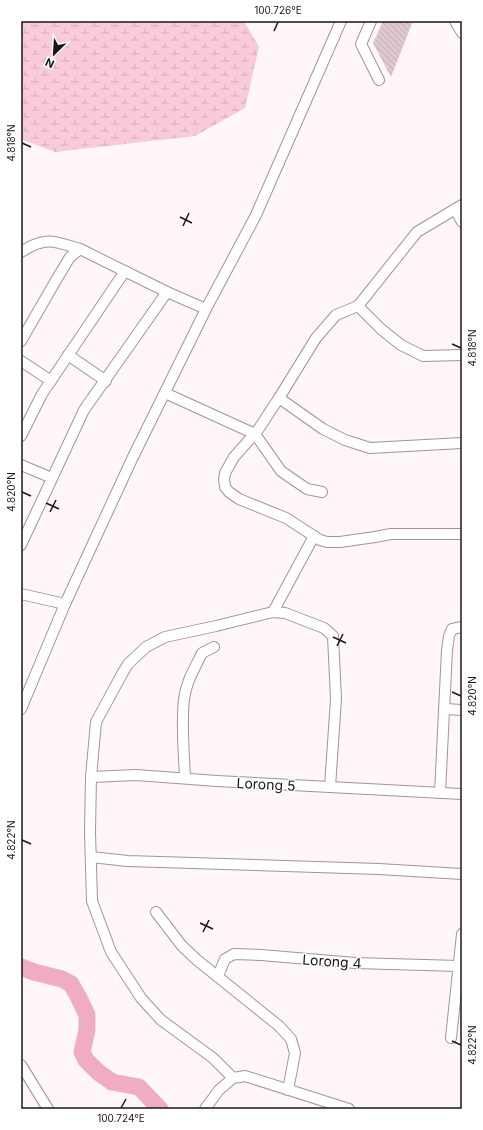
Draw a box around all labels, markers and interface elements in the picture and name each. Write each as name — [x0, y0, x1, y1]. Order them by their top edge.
text: 100.726°E — [254, 4, 302, 16]
north arrow — [34, 34, 74, 74]
text: N — [43, 55, 57, 71]
text: 4.818°N — [5, 124, 17, 162]
text: 4.818°N — [466, 329, 478, 367]
text: 4.820°N — [5, 472, 17, 512]
text: 4.820°N — [466, 676, 478, 716]
street label: Lorong 5 — [236, 774, 296, 794]
text: 4.822°N — [5, 820, 17, 860]
street label: Lorong 4 — [302, 950, 362, 972]
text: 4.822°N — [466, 1025, 478, 1065]
text: 100.724°E — [97, 1112, 145, 1124]

